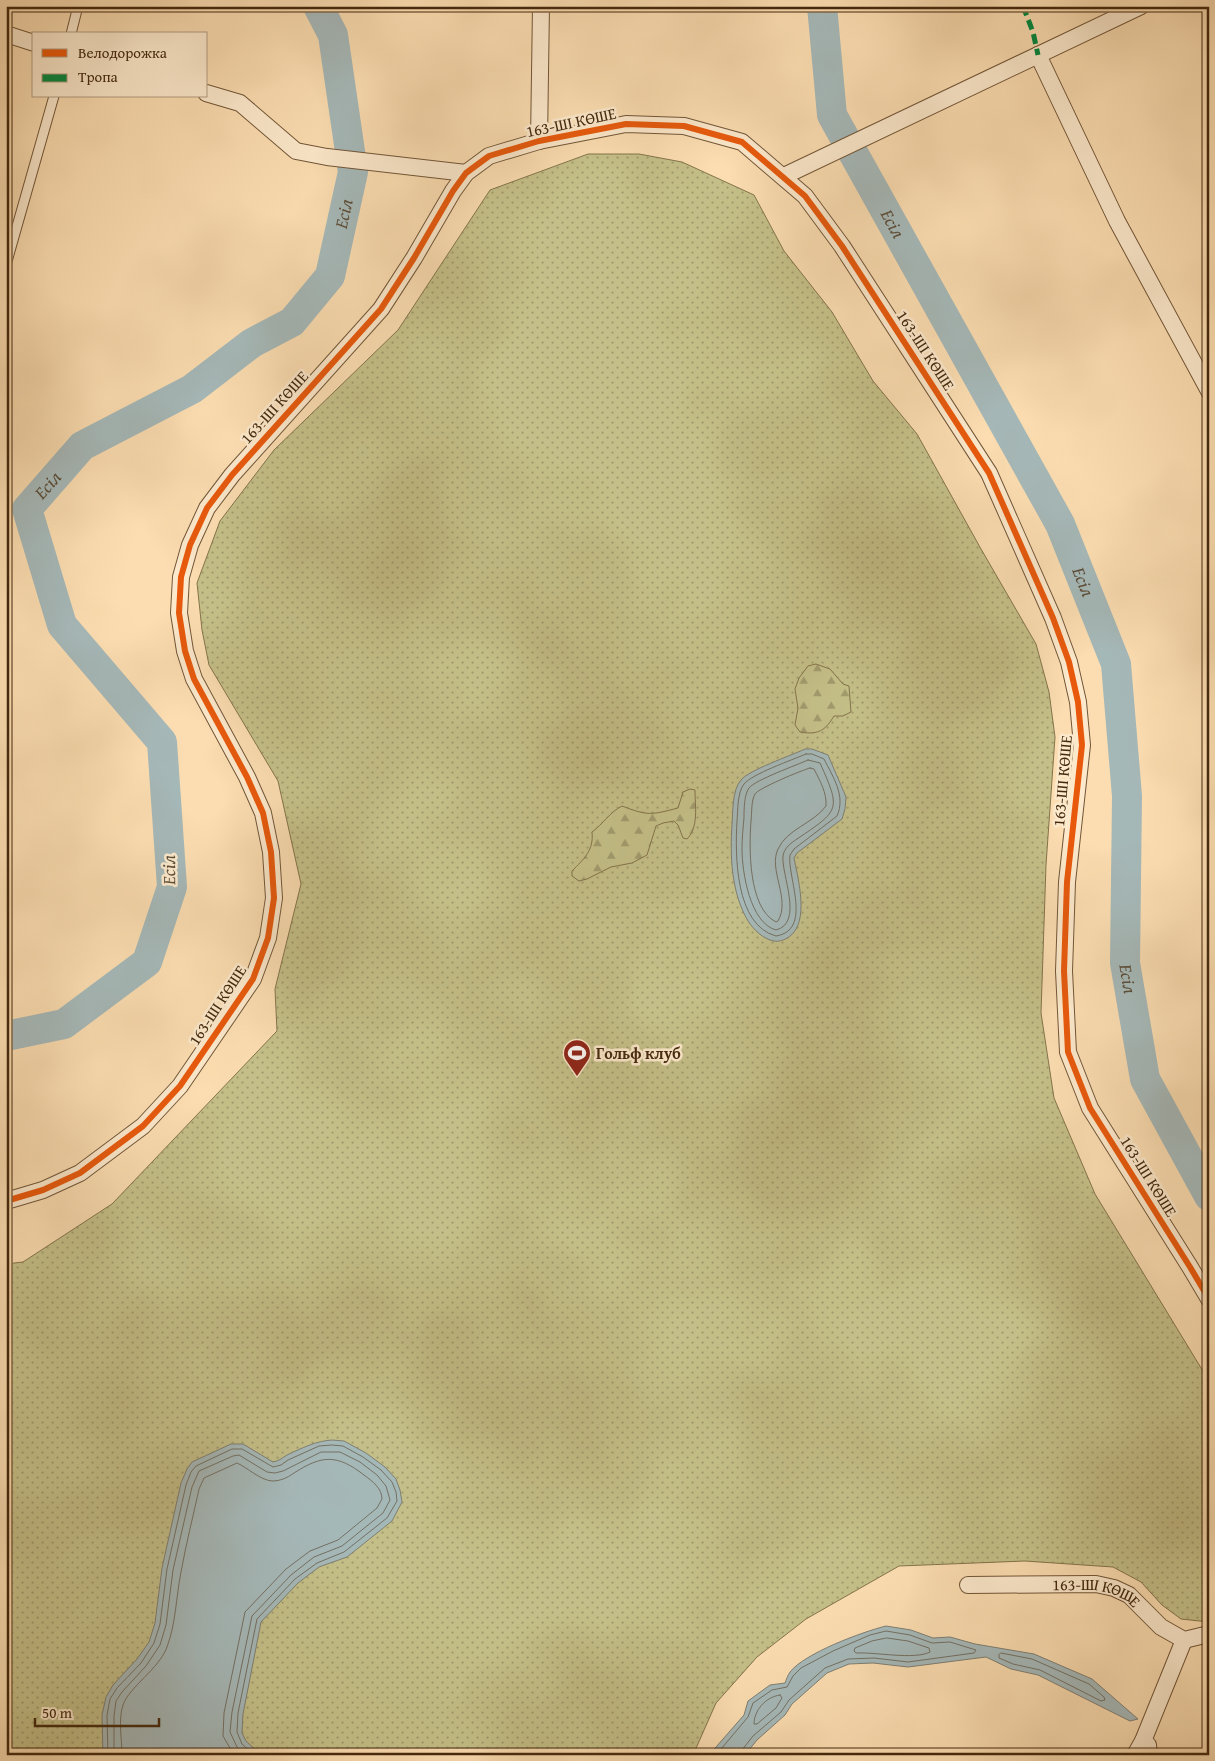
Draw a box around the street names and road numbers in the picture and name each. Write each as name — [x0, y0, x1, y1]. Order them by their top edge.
street label: 163-ШІ КӨШЕ — [524, 101, 618, 143]
street label: 163-ШІ КӨШЕ — [891, 305, 961, 395]
street label: 163-ШІ КӨШЕ — [234, 365, 314, 449]
street label: 163-ШІ КӨШЕ — [1046, 734, 1078, 828]
street label: 163-ШІ КӨШЕ — [182, 960, 252, 1050]
street label: 163-ШІ КӨШЕ — [1115, 1131, 1183, 1221]
street label: 163-ШІ КӨШЕ — [1052, 1572, 1146, 1612]

